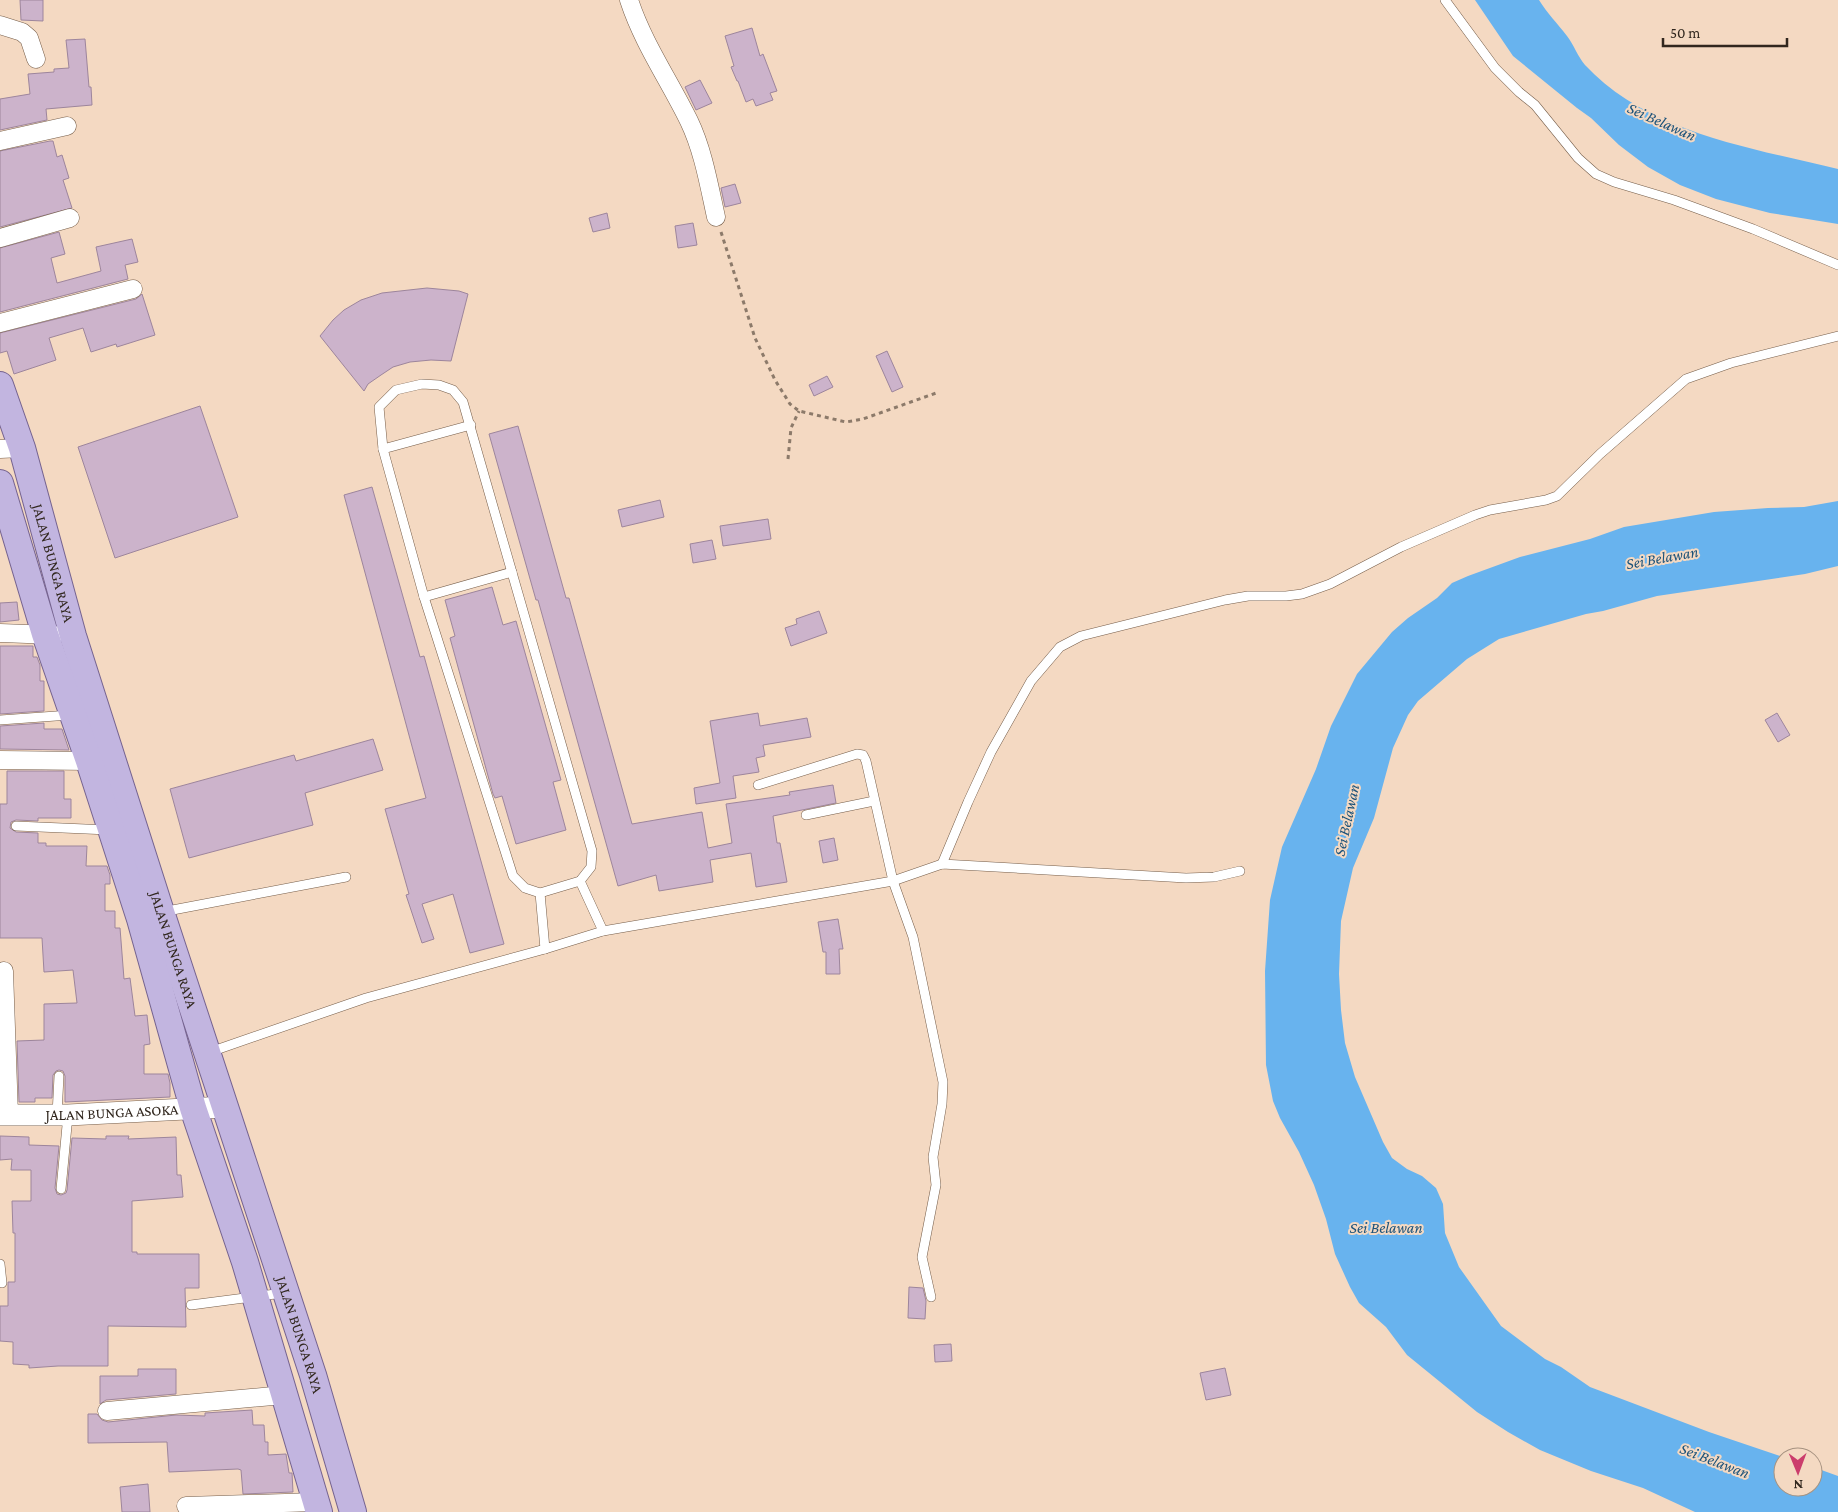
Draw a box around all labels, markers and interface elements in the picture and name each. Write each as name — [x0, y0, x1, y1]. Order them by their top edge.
scale bar — [1663, 15, 1787, 47]
text: 50 m — [1670, 25, 1700, 41]
water label: Sei Belawan — [1625, 99, 1699, 144]
street label: JALAN BUNGA RAYA — [28, 500, 77, 625]
water label: Sei Belawan — [1625, 543, 1699, 572]
water label: Sei Belawan — [1331, 783, 1362, 858]
street label: JALAN BUNGA RAYA — [145, 887, 200, 1011]
street label: JALAN BUNGA ASOKA — [44, 1101, 179, 1124]
water label: Sei Belawan — [1350, 1219, 1422, 1236]
street label: JALAN BUNGA RAYA — [272, 1272, 326, 1395]
water label: Sei Belawan — [1678, 1439, 1752, 1481]
north arrow — [1773, 1447, 1823, 1497]
text: N — [1793, 1477, 1803, 1493]

